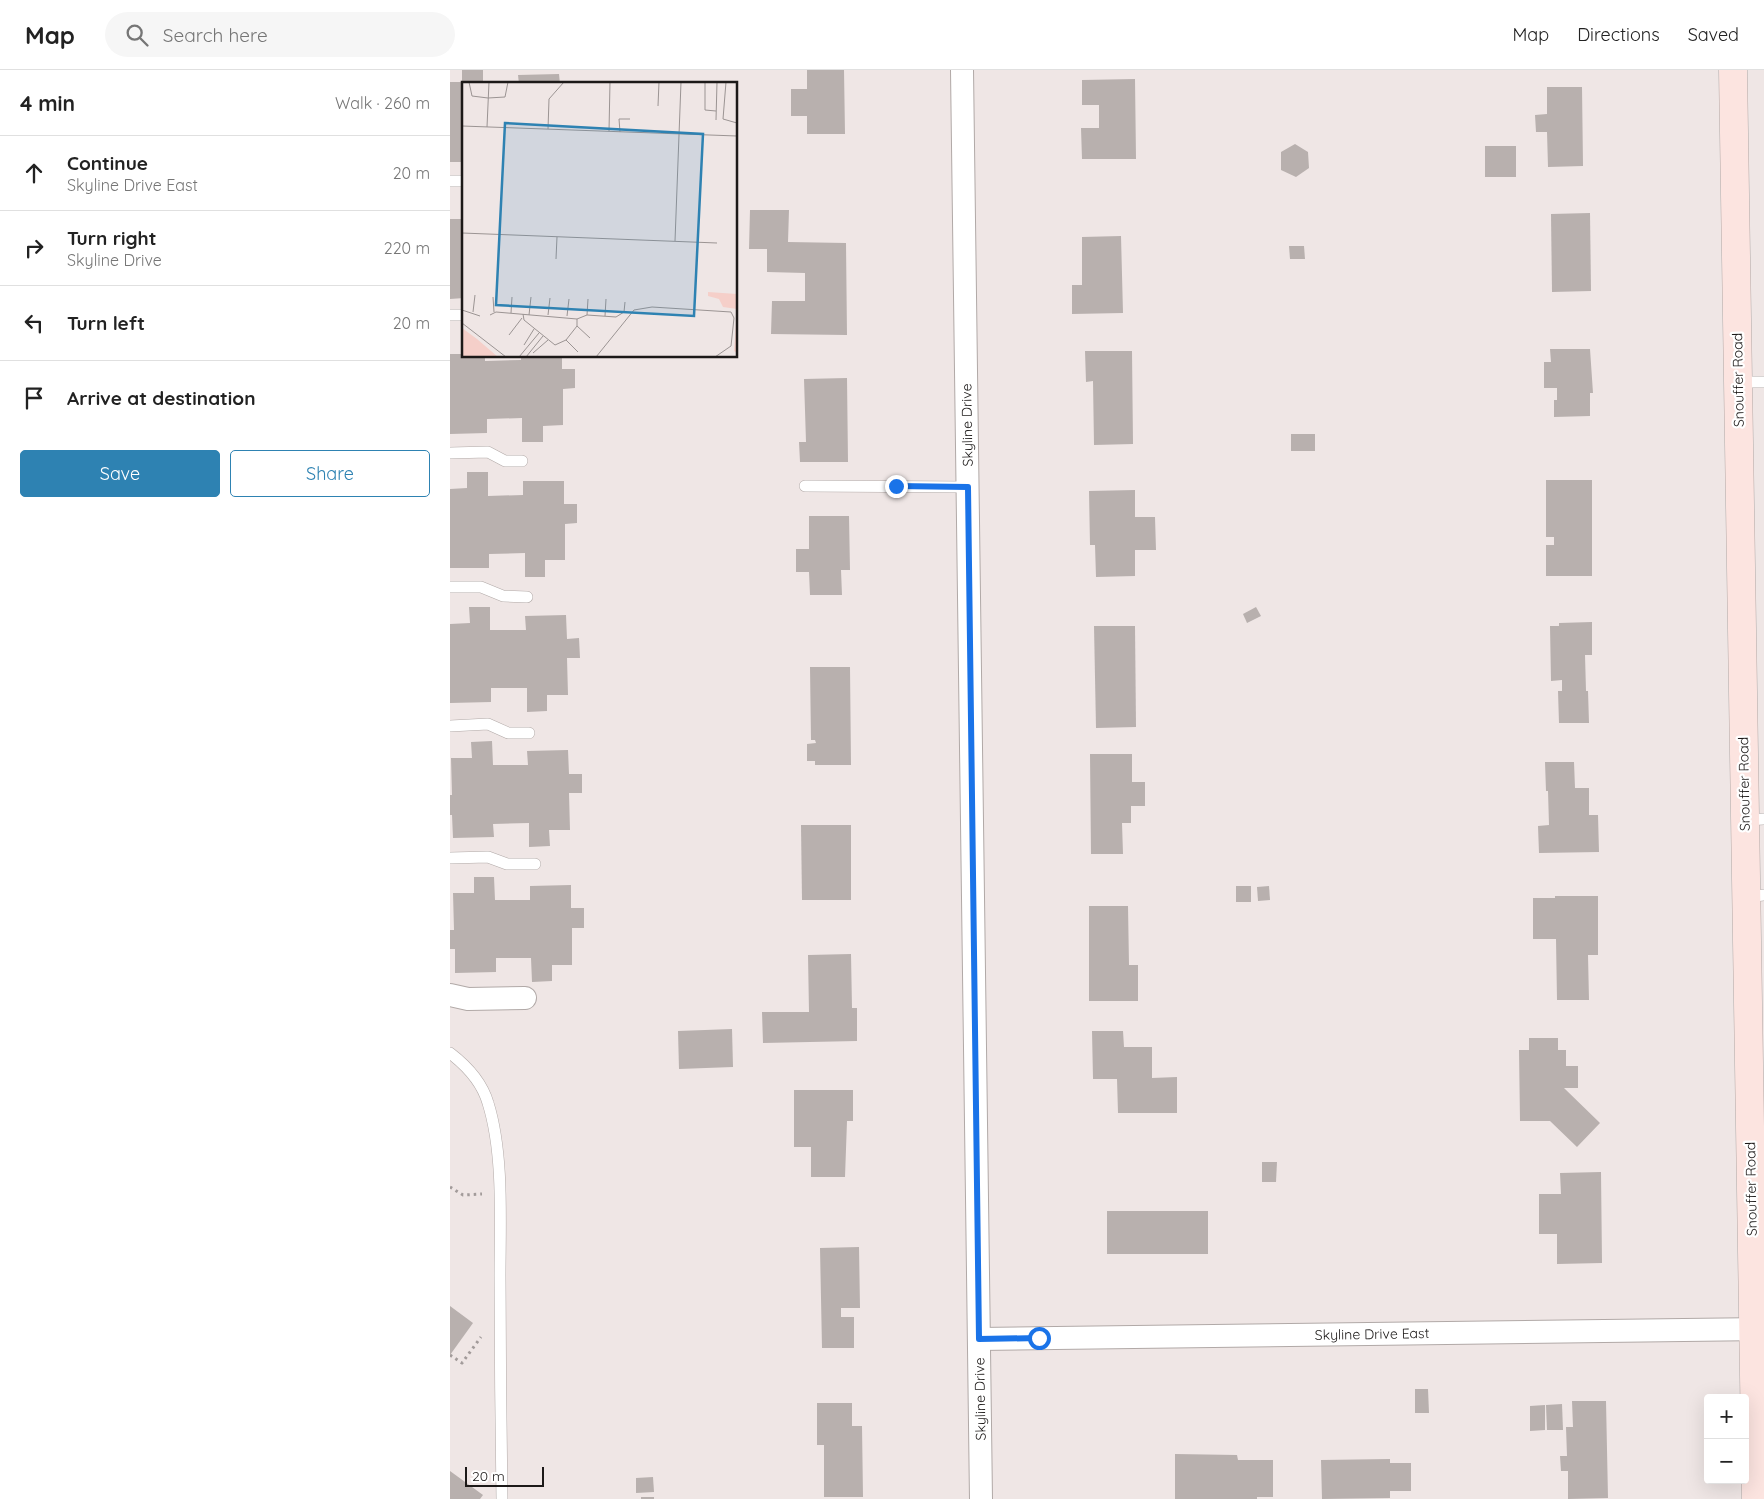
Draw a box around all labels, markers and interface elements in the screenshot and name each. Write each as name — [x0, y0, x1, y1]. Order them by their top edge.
search box — [105, 12, 455, 57]
text: Map — [25, 20, 75, 50]
icon: search — [123, 21, 151, 49]
text: Search here — [163, 23, 268, 47]
text: Map — [1512, 23, 1549, 46]
text: Directions — [1577, 23, 1660, 46]
text: Saved — [1688, 23, 1739, 46]
inset map — [462, 82, 738, 358]
text: 4 min — [20, 90, 75, 116]
text: Walk · 260 m — [335, 93, 430, 113]
text: Continue — [67, 151, 148, 175]
icon: ahead — [20, 159, 48, 187]
text: 20 m — [393, 163, 430, 183]
text: Skyline Drive East — [67, 175, 198, 195]
text: Turn right — [67, 226, 156, 250]
icon: right — [20, 234, 48, 262]
text: 220 m — [384, 238, 430, 258]
text: Skyline Drive — [67, 250, 162, 270]
icon: left — [20, 309, 48, 337]
text: Turn left — [67, 311, 145, 335]
text: 20 m — [393, 313, 430, 333]
street label: Snouffer Road — [1728, 333, 1748, 427]
street label: Skyline Drive — [957, 383, 977, 467]
icon: arrive — [20, 384, 48, 412]
text: Arrive at destination — [67, 386, 256, 410]
button: Save — [20, 450, 220, 497]
button: Share — [230, 450, 430, 497]
route end — [885, 475, 908, 498]
street label: Snouffer Road — [1734, 737, 1754, 831]
street label: Snouffer Road — [1741, 1142, 1761, 1236]
street label: Skyline Drive East — [1315, 1324, 1430, 1344]
route start — [1028, 1327, 1051, 1350]
street label: Skyline Drive — [970, 1357, 990, 1441]
map controls — [1704, 1394, 1749, 1484]
button: + — [1704, 1394, 1749, 1439]
button: − — [1704, 1439, 1749, 1484]
scale bar — [465, 1464, 544, 1487]
text: 20 m — [472, 1467, 505, 1485]

